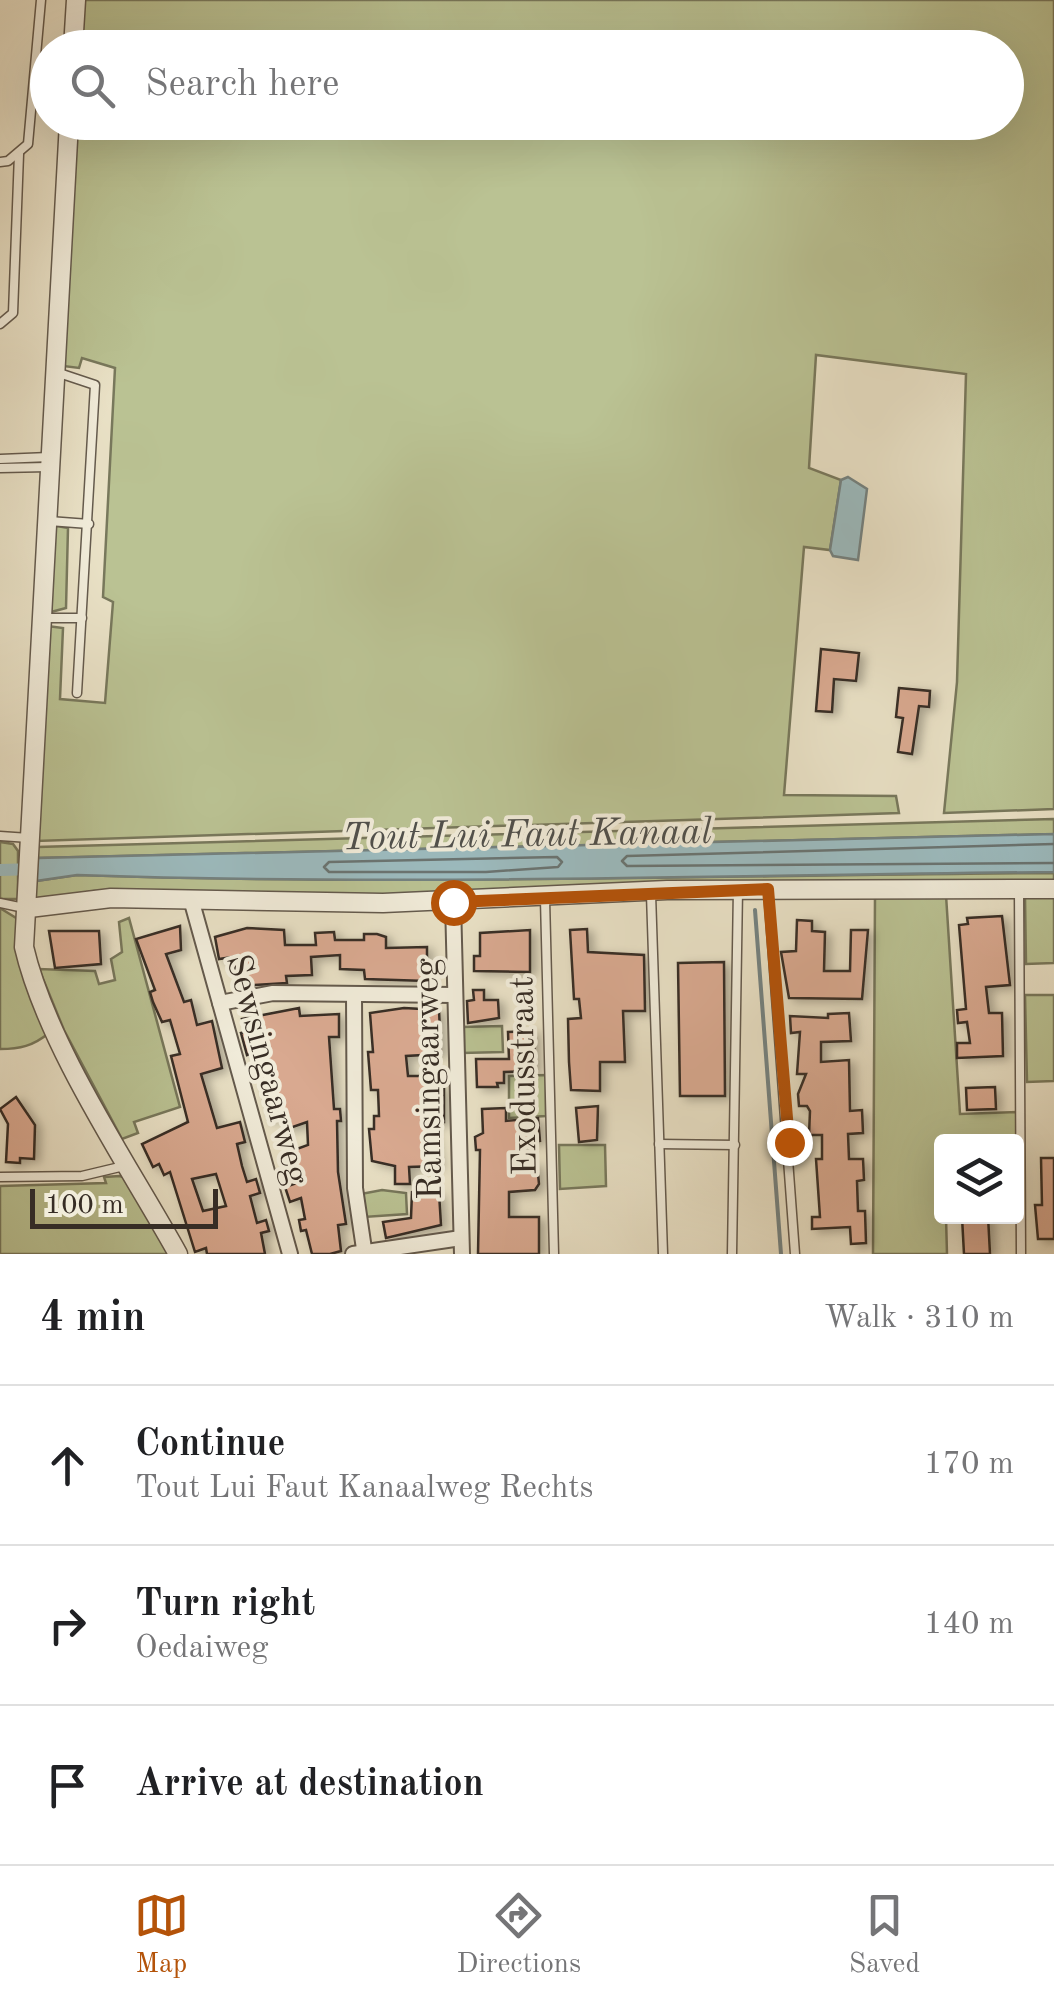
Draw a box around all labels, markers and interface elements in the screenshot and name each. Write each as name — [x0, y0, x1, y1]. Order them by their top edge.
search box — [30, 30, 1024, 140]
icon: search — [65, 58, 120, 113]
text: Search here — [145, 66, 340, 104]
water label: Tout Lui Faut Kanaal — [342, 814, 712, 858]
route start — [431, 880, 477, 926]
street label: Sewsingaarweg — [219, 951, 314, 1189]
street label: Ramsingaarweg — [410, 958, 449, 1200]
street label: Exodusstraat — [505, 976, 544, 1176]
route end — [767, 1120, 813, 1166]
map controls — [934, 1134, 1024, 1224]
button: layers — [934, 1134, 1024, 1224]
scale bar — [30, 1184, 218, 1228]
text: 100 m — [45, 1192, 124, 1220]
text: 4 min — [40, 1298, 146, 1340]
text: Walk · 310 m — [824, 1303, 1014, 1335]
text: Continue — [135, 1426, 285, 1464]
icon: ahead — [40, 1438, 95, 1493]
text: 170 m — [924, 1449, 1014, 1481]
text: Tout Lui Faut Kanaalweg Rechts — [135, 1473, 593, 1505]
text: Turn right — [135, 1586, 315, 1624]
icon: right — [40, 1598, 95, 1653]
text: 140 m — [924, 1609, 1014, 1641]
text: Oedaiweg — [135, 1633, 269, 1665]
icon: arrive — [40, 1758, 95, 1813]
text: Arrive at destination — [135, 1766, 484, 1804]
tab: Map — [134, 1888, 189, 1983]
tab: Directions — [457, 1888, 581, 1983]
tab: Saved — [849, 1888, 920, 1983]

